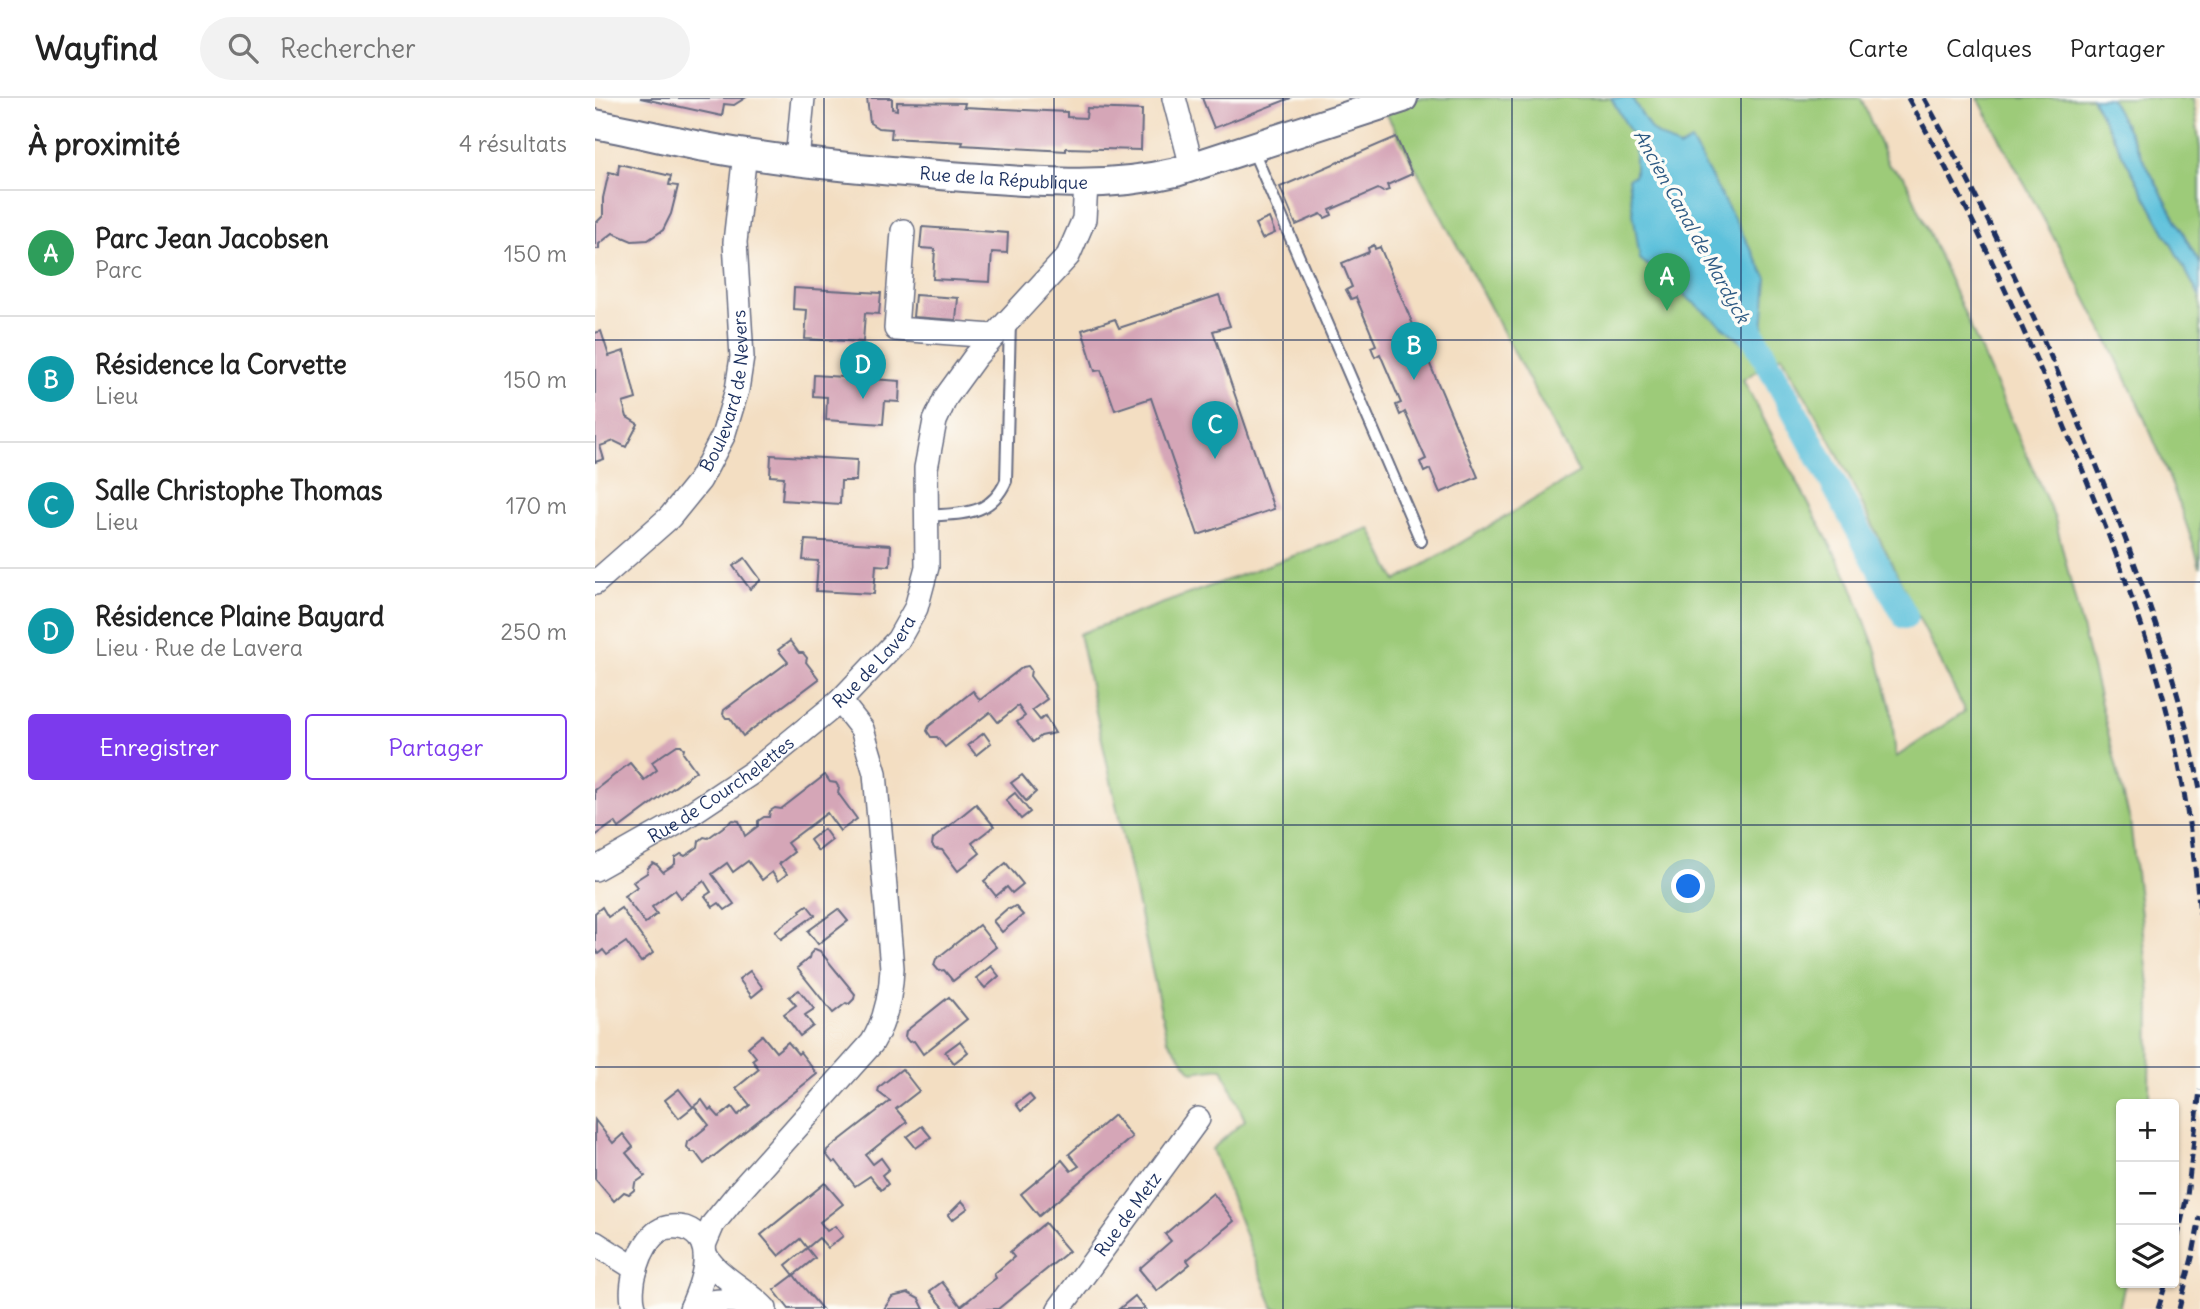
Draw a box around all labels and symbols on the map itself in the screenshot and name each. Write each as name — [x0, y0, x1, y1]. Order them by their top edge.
water label: Ancien Canal de Mardyck — [1629, 125, 1755, 327]
street label: Rue de la République — [919, 161, 1088, 194]
pin: A — [1644, 253, 1690, 311]
street label: Boulevard de Nevers — [694, 309, 753, 476]
pin: B — [1391, 322, 1437, 380]
pin: D — [840, 341, 886, 399]
pin: C — [1192, 401, 1238, 459]
street label: Rue de Lavera — [828, 611, 920, 713]
street label: Rue de Courchelettes — [644, 731, 799, 848]
your location — [1671, 869, 1705, 903]
street label: Rue de Metz — [1089, 1167, 1166, 1261]

